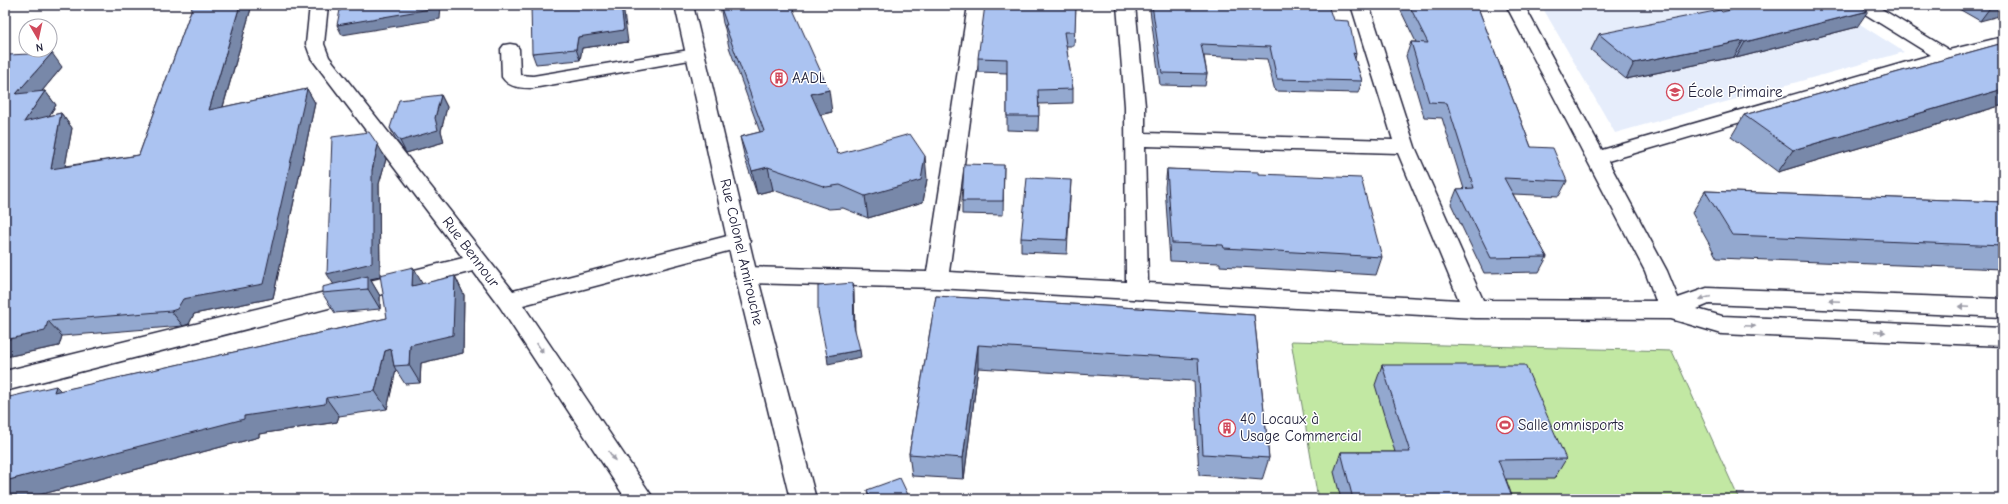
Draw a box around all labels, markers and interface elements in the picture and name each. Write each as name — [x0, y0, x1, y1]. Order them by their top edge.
north arrow — [18, 18, 58, 58]
text: N — [35, 40, 44, 54]
building icon: AADL — [769, 68, 789, 88]
place label: AADL — [792, 69, 827, 87]
school or university icon: École Primaire — [1665, 82, 1685, 102]
place label: École Primaire — [1688, 82, 1783, 101]
street label: Rue Colonel Amirouche — [716, 177, 768, 328]
street label: Rue Bennour — [439, 213, 504, 291]
one-way arrow — [1698, 296, 1711, 302]
one-way arrow — [1827, 298, 1840, 304]
one-way arrow — [1958, 303, 1970, 310]
one-way arrow — [1744, 323, 1757, 329]
one-way arrow — [1874, 329, 1887, 335]
one-way arrow — [536, 343, 544, 354]
place label: 40 Locaux à Usage Commercial — [1240, 410, 1361, 445]
sports icon: Salle omnisports — [1495, 415, 1515, 435]
place label: Salle omnisports — [1518, 416, 1624, 434]
building icon: 40 Locaux à Usage Commercial — [1217, 418, 1237, 438]
one-way arrow — [609, 451, 616, 462]

